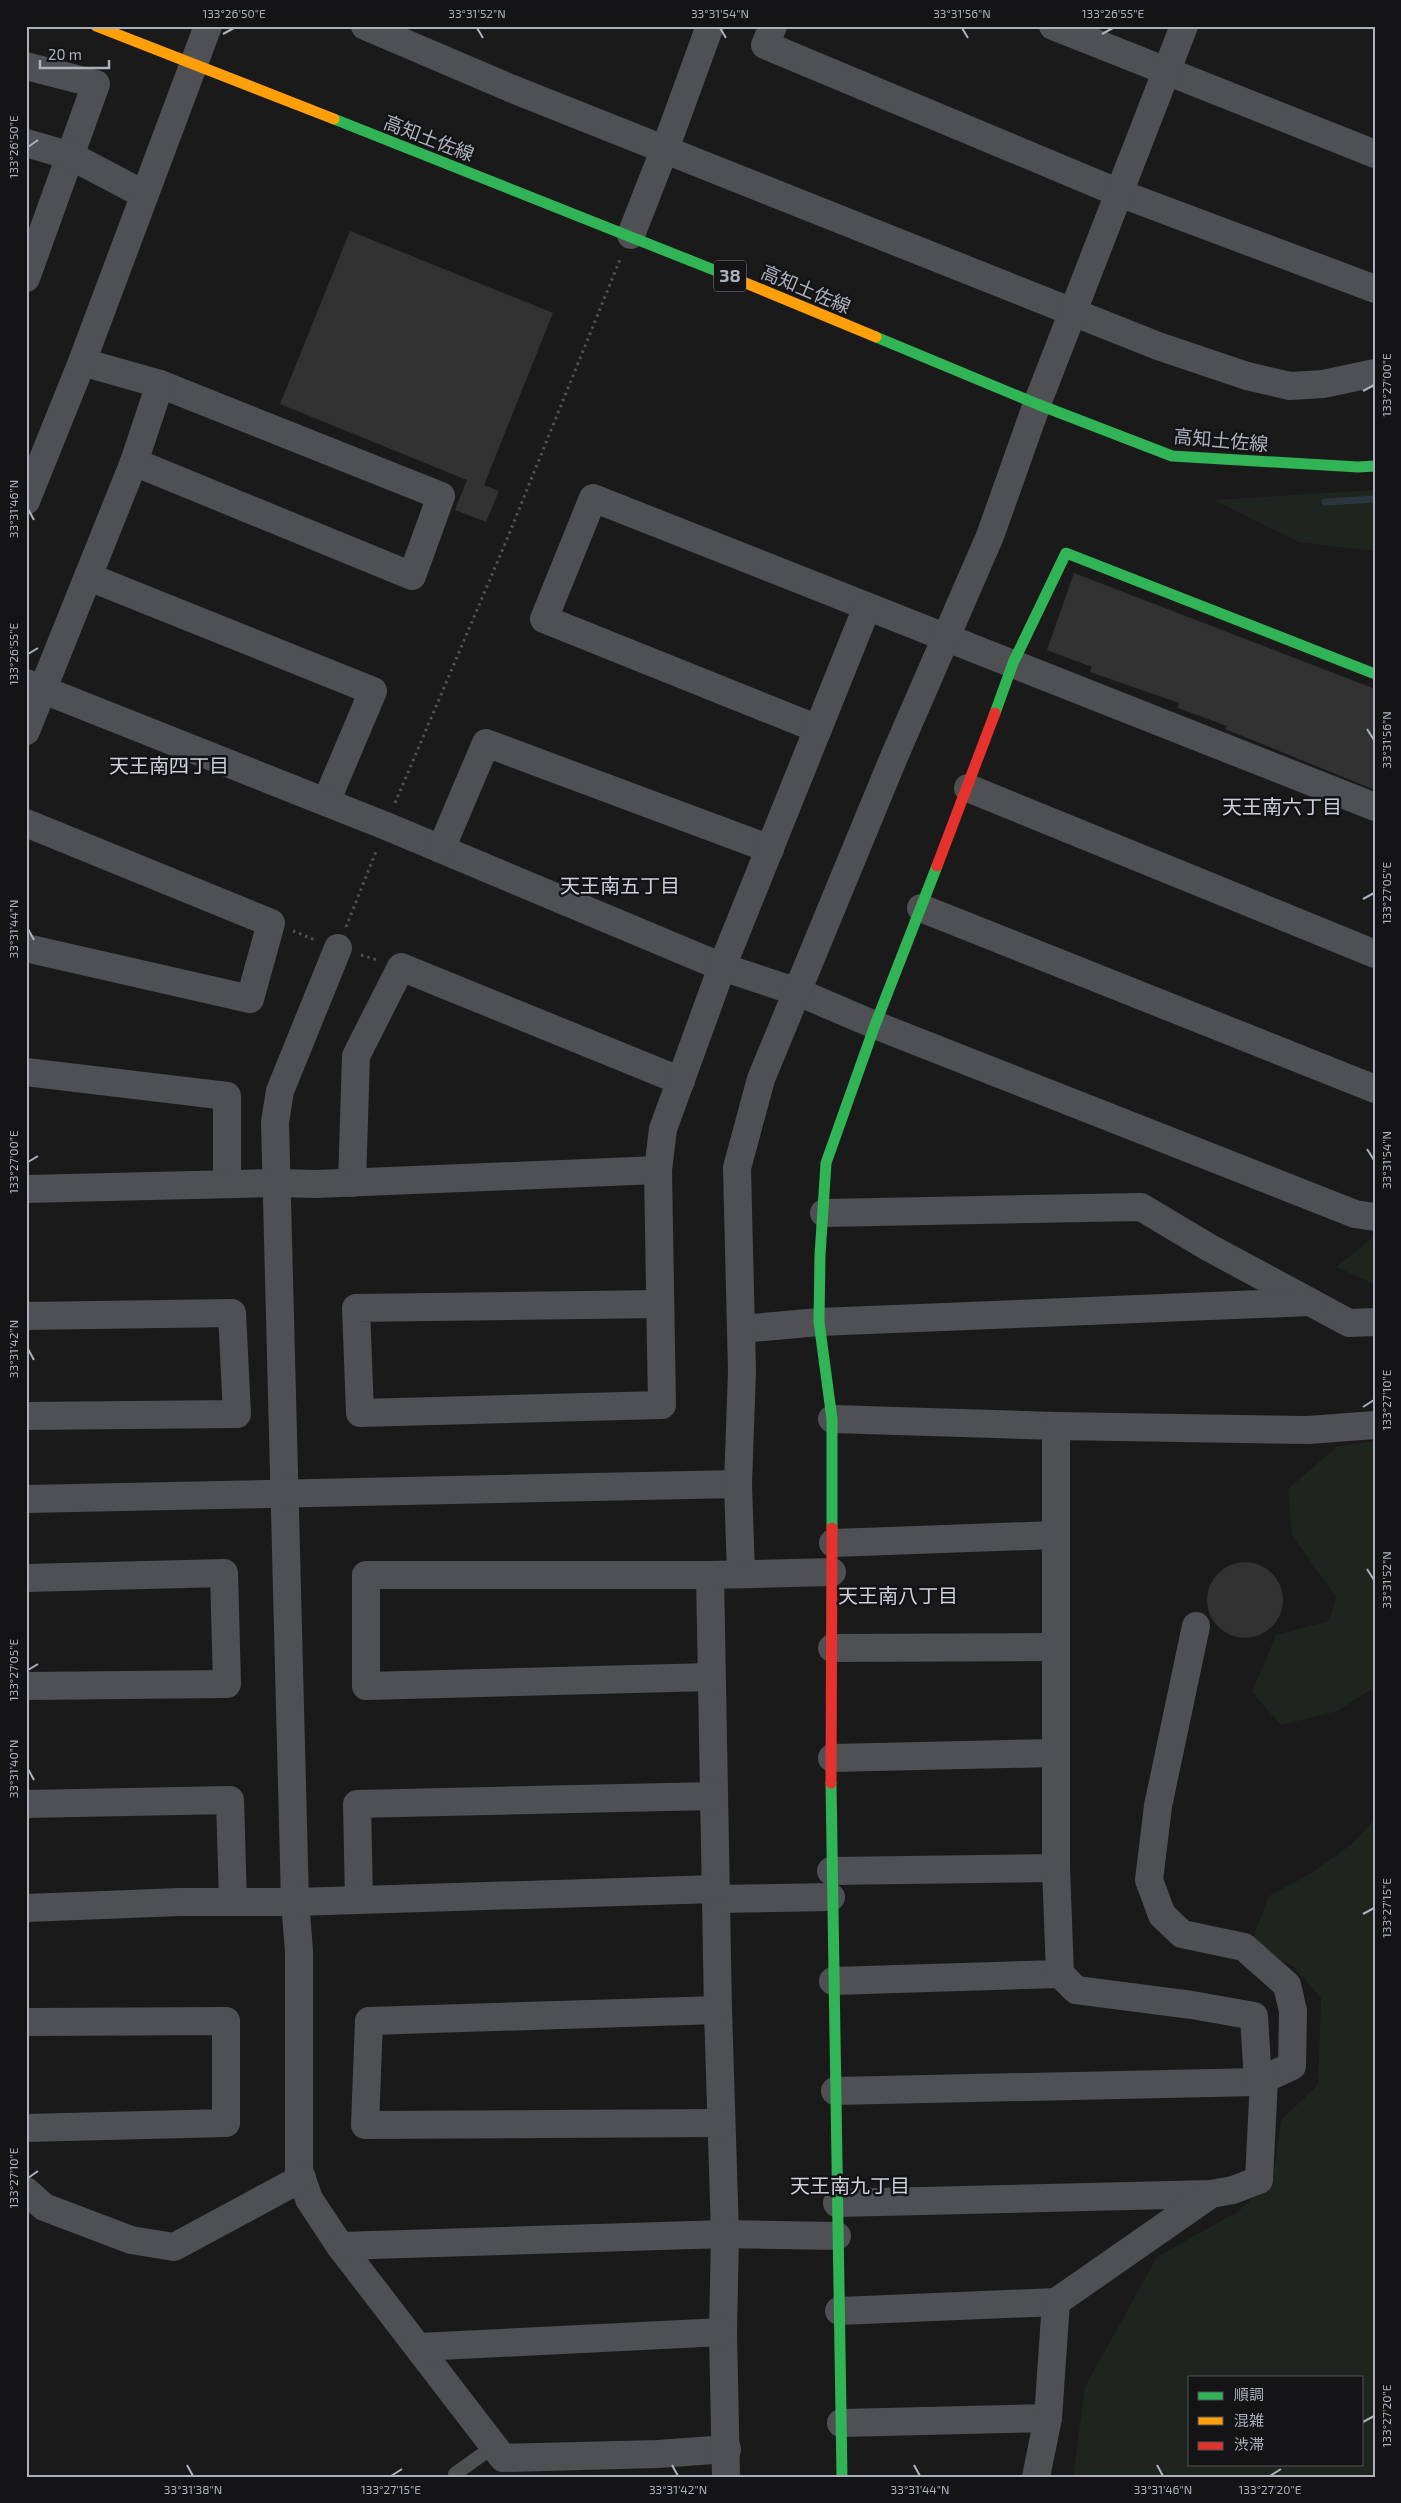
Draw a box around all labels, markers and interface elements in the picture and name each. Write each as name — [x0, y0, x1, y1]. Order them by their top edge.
text: 133°26'50"E — [202, 6, 266, 20]
text: 33°31'52"N — [448, 6, 506, 20]
text: 33°31'54"N — [691, 6, 749, 20]
text: 33°31'56"N — [933, 6, 991, 20]
text: 133°26'55"E — [1082, 6, 1144, 20]
scale bar — [40, 38, 109, 70]
text: 20 m — [48, 45, 82, 63]
street label: 高知土佐線 — [381, 110, 478, 165]
text: 133°26'50"E — [6, 115, 20, 179]
street label: 高知土佐線 — [758, 259, 854, 318]
road number: 38 — [714, 260, 746, 292]
text: 133°27'00"E — [1379, 353, 1393, 417]
street label: 高知土佐線 — [1173, 424, 1269, 455]
text: 33°31'46"N — [6, 480, 20, 538]
text: 133°26'55"E — [6, 623, 20, 685]
text: 33°31'56"N — [1379, 711, 1393, 769]
district label: 天王南四丁目 — [109, 753, 229, 777]
district label: 天王南六丁目 — [1222, 794, 1342, 818]
text: 133°27'05"E — [1379, 861, 1393, 924]
district label: 天王南五丁目 — [560, 873, 680, 897]
text: 33°31'44"N — [6, 900, 20, 958]
text: 133°27'00"E — [6, 1130, 20, 1194]
text: 33°31'54"N — [1379, 1131, 1393, 1189]
text: 33°31'42"N — [6, 1320, 20, 1378]
text: 133°27'10"E — [1379, 1369, 1393, 1430]
text: 33°31'52"N — [1379, 1551, 1393, 1609]
district label: 天王南八丁目 — [838, 1583, 958, 1607]
text: 133°27'05"E — [6, 1638, 20, 1701]
text: 33°31'40"N — [6, 1740, 20, 1798]
text: 133°27'15"E — [1379, 1878, 1393, 1938]
text: 133°27'10"E — [6, 2147, 20, 2208]
district label: 天王南九丁目 — [790, 2173, 910, 2197]
legend — [1188, 2376, 1364, 2466]
text: 133°27'20"E — [1379, 2384, 1393, 2447]
text: 順調 — [1234, 2385, 1264, 2403]
text: 混雑 — [1234, 2411, 1264, 2429]
text: 渋滞 — [1234, 2435, 1264, 2453]
text: 33°31'38"N — [164, 2482, 222, 2496]
text: 133°27'15"E — [361, 2482, 421, 2496]
text: 33°31'42"N — [649, 2482, 707, 2496]
text: 33°31'44"N — [891, 2482, 949, 2496]
text: 33°31'46"N — [1134, 2482, 1192, 2496]
text: 133°27'20"E — [1239, 2482, 1302, 2496]

